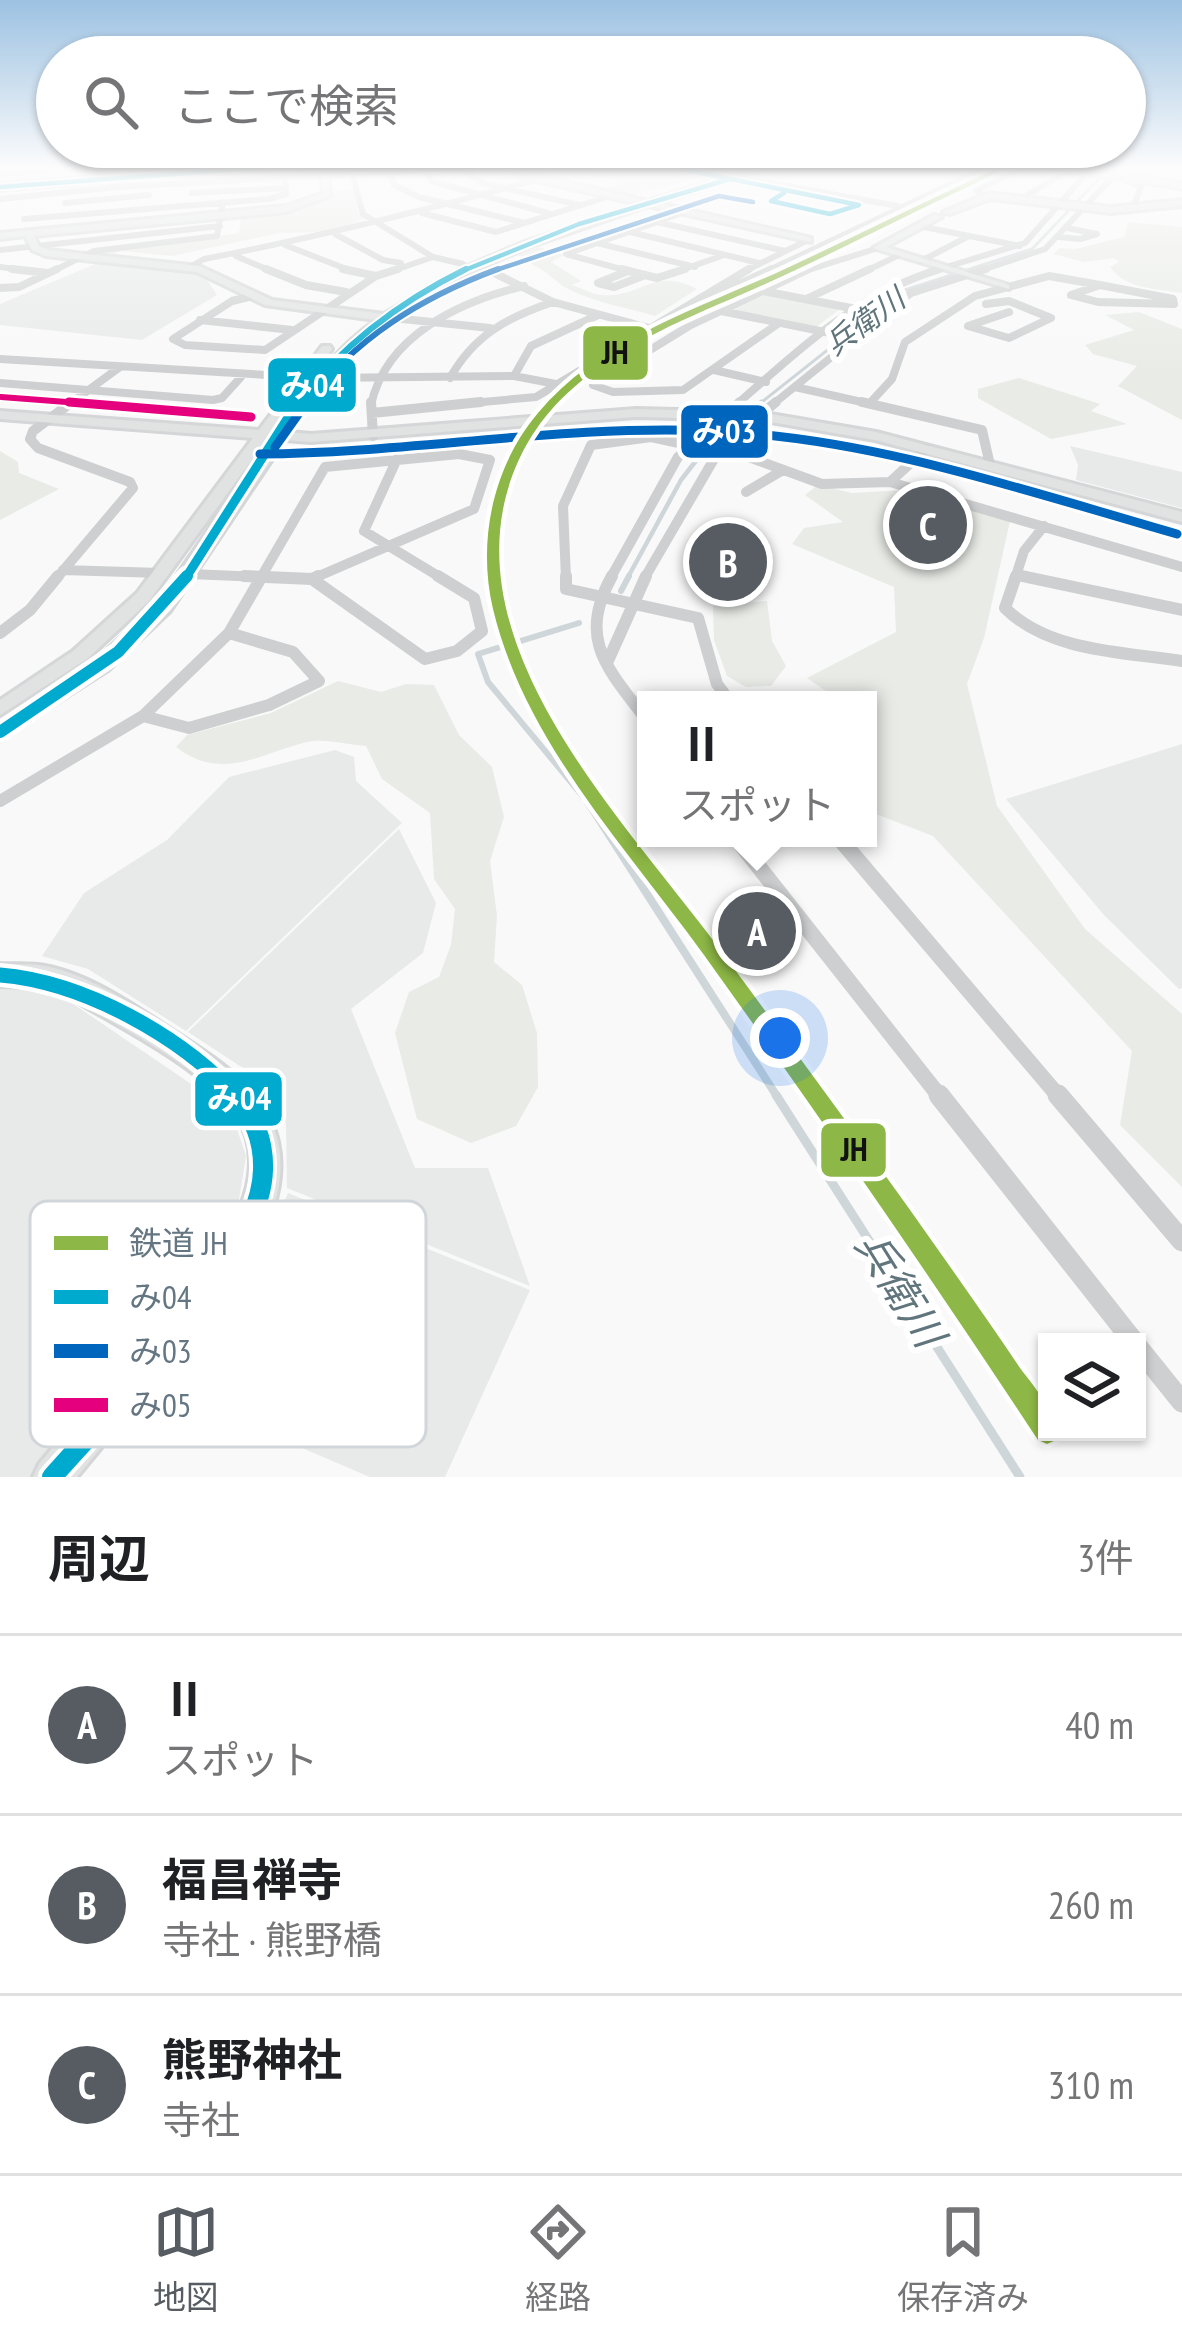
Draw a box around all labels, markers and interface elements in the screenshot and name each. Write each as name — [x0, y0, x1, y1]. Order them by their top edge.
search box — [36, 36, 1146, 168]
icon: search — [78, 69, 144, 135]
text: ここで検索 — [174, 76, 399, 134]
water label: 兵衛川 — [816, 277, 914, 363]
line badge: JH — [581, 324, 650, 382]
text: JH — [600, 330, 629, 373]
line badge: み04 — [266, 356, 358, 414]
text: み04 — [280, 363, 344, 406]
line badge: み03 — [679, 403, 770, 460]
text: み03 — [692, 409, 756, 452]
pin: C — [889, 480, 967, 570]
pin: B — [689, 517, 767, 607]
popup — [637, 691, 877, 847]
text: Ⅱ — [679, 715, 724, 773]
text: スポット — [679, 779, 835, 830]
pin: A — [718, 886, 796, 976]
your location — [750, 1008, 810, 1068]
line badge: み04 — [193, 1070, 284, 1128]
text: み04 — [207, 1076, 271, 1119]
line badge: JH — [819, 1121, 888, 1179]
text: JH — [839, 1127, 868, 1170]
legend — [30, 1201, 426, 1447]
text: 鉄道 JH — [129, 1221, 228, 1264]
water label: 兵衛川 — [844, 1221, 959, 1360]
text: み04 — [129, 1275, 192, 1318]
text: み03 — [129, 1329, 192, 1372]
map controls — [1038, 1333, 1146, 1441]
button: layers — [1038, 1333, 1146, 1441]
text: み05 — [129, 1383, 192, 1426]
text: 周辺 — [48, 1525, 150, 1591]
text: 3件 — [1077, 1532, 1134, 1583]
text: Ⅱ — [162, 1670, 207, 1728]
text: A — [77, 1699, 97, 1750]
text: 40 m — [1065, 1699, 1134, 1750]
text: スポット — [162, 1734, 318, 1785]
text: 福昌禅寺 — [162, 1850, 342, 1908]
text: B — [77, 1879, 97, 1930]
text: 260 m — [1048, 1879, 1134, 1930]
text: 寺社 · 熊野橋 — [162, 1914, 382, 1965]
text: 熊野神社 — [162, 2030, 342, 2088]
text: C — [78, 2059, 96, 2110]
text: 310 m — [1048, 2059, 1134, 2110]
text: 寺社 — [162, 2094, 240, 2145]
tab: 地図 — [153, 2199, 219, 2319]
tab: 経路 — [525, 2199, 591, 2319]
tab: 保存済み — [897, 2199, 1029, 2319]

